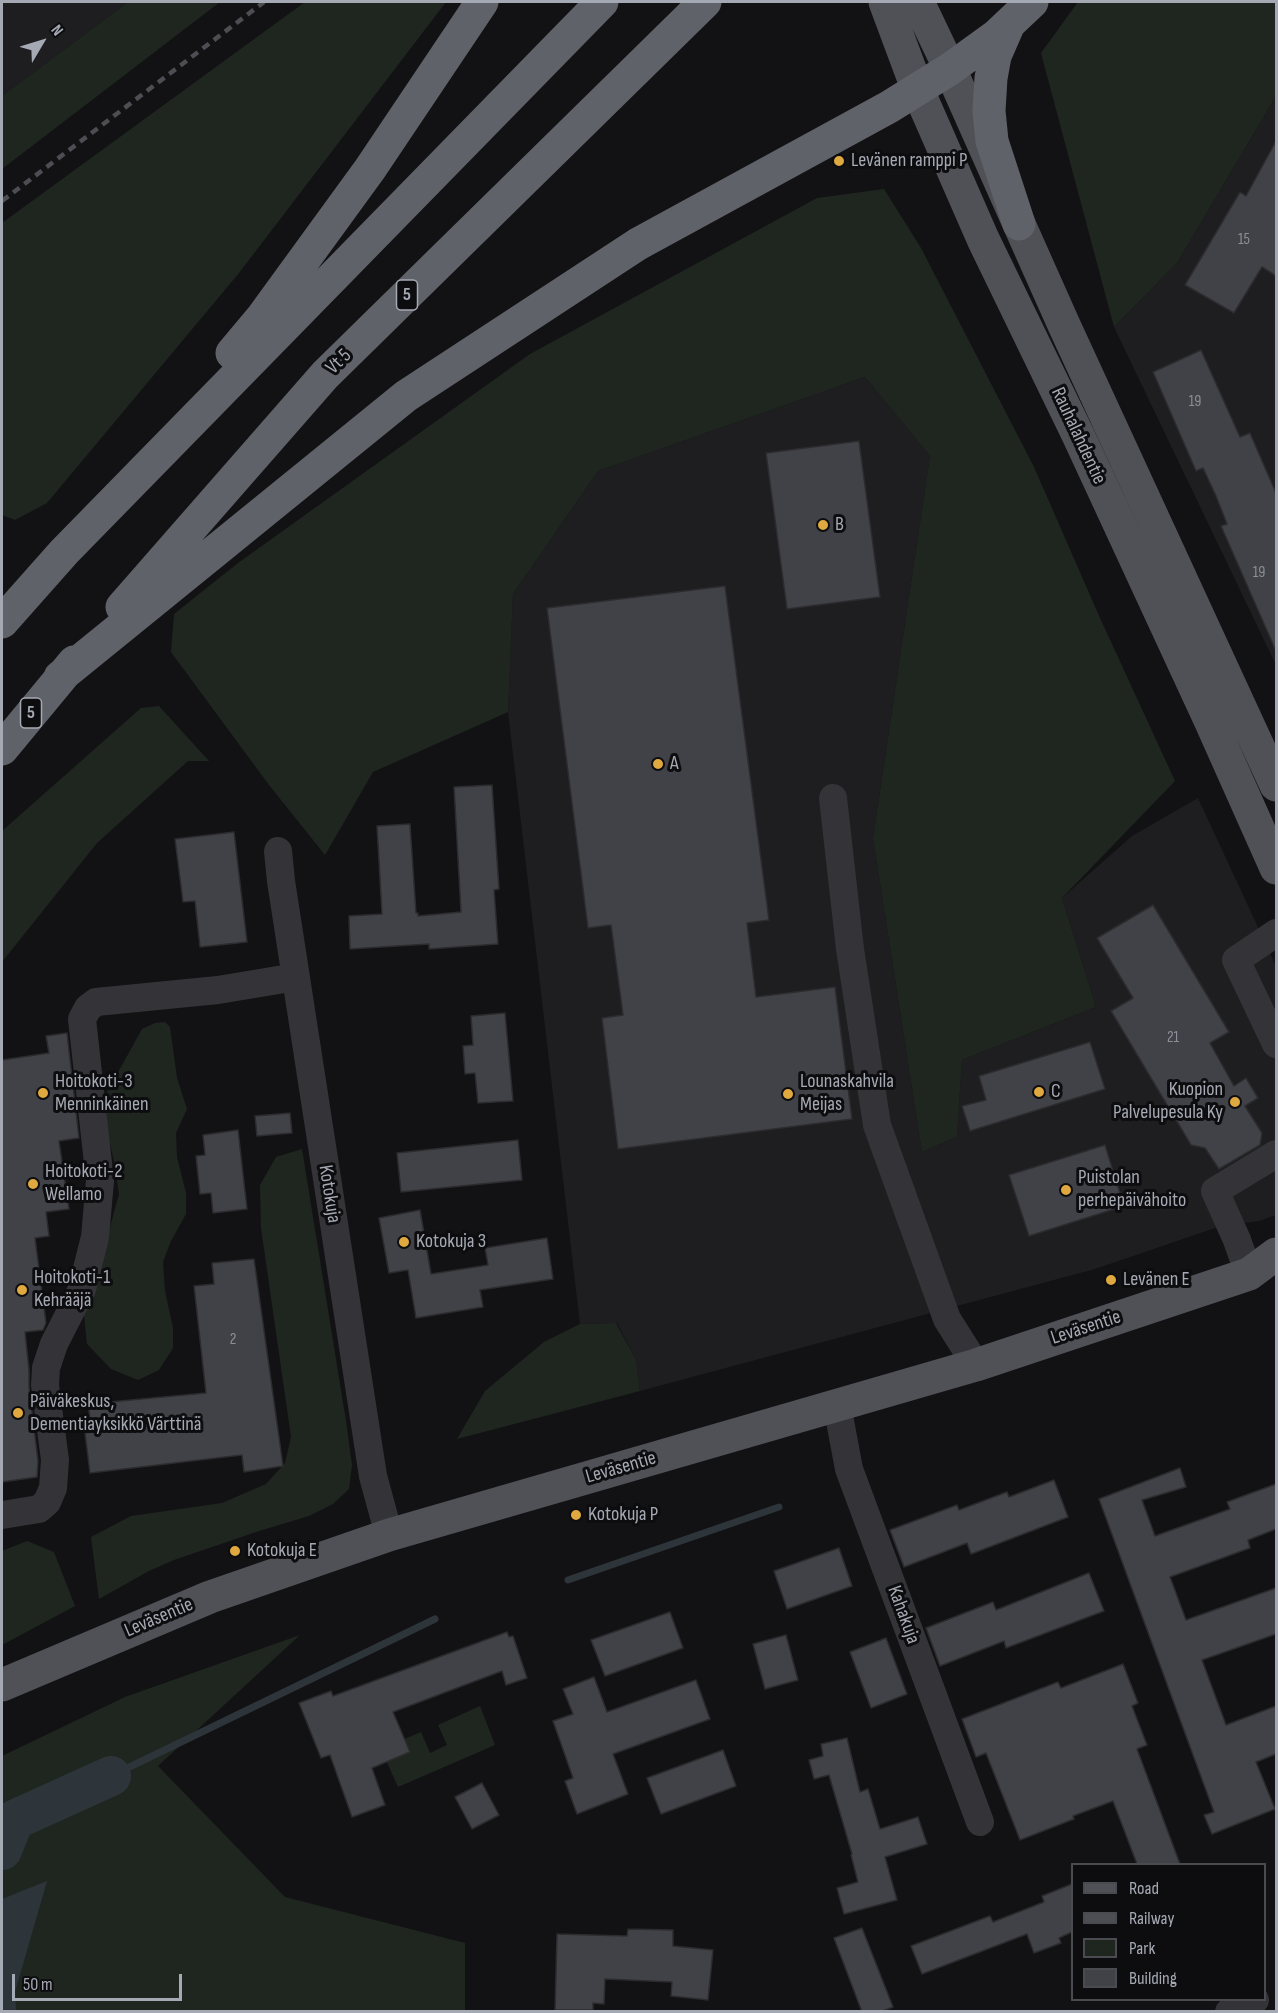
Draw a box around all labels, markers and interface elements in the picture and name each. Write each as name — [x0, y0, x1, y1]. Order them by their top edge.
north arrow — [12, 12, 72, 72]
text: N — [46, 21, 67, 40]
place label: Levänen ramppi P — [851, 149, 967, 173]
marker: Levänen ramppi P — [832, 154, 846, 168]
house number: 15 — [1238, 230, 1250, 250]
road number: 5 — [396, 280, 418, 310]
street label: Vt 5 — [321, 344, 357, 380]
street label: Rauhalahdentie — [1045, 384, 1111, 488]
house number: 19 — [1189, 392, 1201, 412]
place label: B — [835, 513, 844, 537]
marker: B — [816, 518, 830, 532]
house number: 19 — [1253, 563, 1265, 583]
road number: 5 — [20, 698, 42, 728]
place label: A — [670, 752, 679, 776]
marker: A — [651, 757, 665, 771]
house number: 21 — [1167, 1028, 1179, 1048]
place label: Hoitokoti-3 Menninkäinen — [55, 1070, 149, 1117]
place label: Lounaskahvila Meijas — [800, 1070, 894, 1117]
place label: Kuopion Palvelupesula Ky — [1113, 1078, 1223, 1125]
place label: C — [1051, 1080, 1061, 1104]
marker: C — [1032, 1085, 1046, 1099]
marker: Hoitokoti-3 Menninkäinen — [36, 1086, 50, 1100]
marker: Lounaskahvila Meijas — [781, 1087, 795, 1101]
marker: Kuopion Palvelupesula Ky — [1228, 1095, 1242, 1109]
place label: Hoitokoti-2 Wellamo — [45, 1160, 122, 1207]
street label: Kotokuja — [313, 1163, 345, 1225]
place label: Puistolan perhepäivähoito — [1078, 1166, 1186, 1213]
marker: Hoitokoti-2 Wellamo — [26, 1177, 40, 1191]
marker: Puistolan perhepäivähoito — [1059, 1183, 1073, 1197]
place label: Kotokuja 3 — [416, 1230, 486, 1254]
marker: Kotokuja 3 — [397, 1235, 411, 1249]
place label: Hoitokoti-1 Kehrääjä — [34, 1266, 110, 1313]
place label: Levänen E — [1123, 1268, 1190, 1292]
marker: Levänen E — [1104, 1273, 1118, 1287]
marker: Hoitokoti-1 Kehrääjä — [15, 1283, 29, 1297]
street label: Leväsentie — [1048, 1305, 1124, 1351]
house number: 2 — [230, 1330, 236, 1350]
place label: Päiväkeskus, Dementiayksikkö Värttinä — [30, 1390, 201, 1437]
marker: Päiväkeskus, Dementiayksikkö Värttinä — [11, 1406, 25, 1420]
street label: Leväsentie — [583, 1447, 659, 1489]
place label: Kotokuja P — [588, 1503, 658, 1527]
marker: Kotokuja P — [569, 1508, 583, 1522]
place label: Kotokuja E — [247, 1539, 317, 1563]
marker: Kotokuja E — [228, 1544, 242, 1558]
street label: Kahakuja — [881, 1583, 925, 1647]
street label: Leväsentie — [121, 1593, 197, 1643]
legend — [1071, 1863, 1266, 2001]
text: Road — [1129, 1878, 1159, 1899]
text: Railway — [1129, 1908, 1174, 1929]
text: Park — [1129, 1938, 1155, 1959]
scale bar — [15, 1962, 184, 2000]
text: Building — [1129, 1968, 1177, 1989]
text: 50 m — [23, 1974, 53, 1995]

